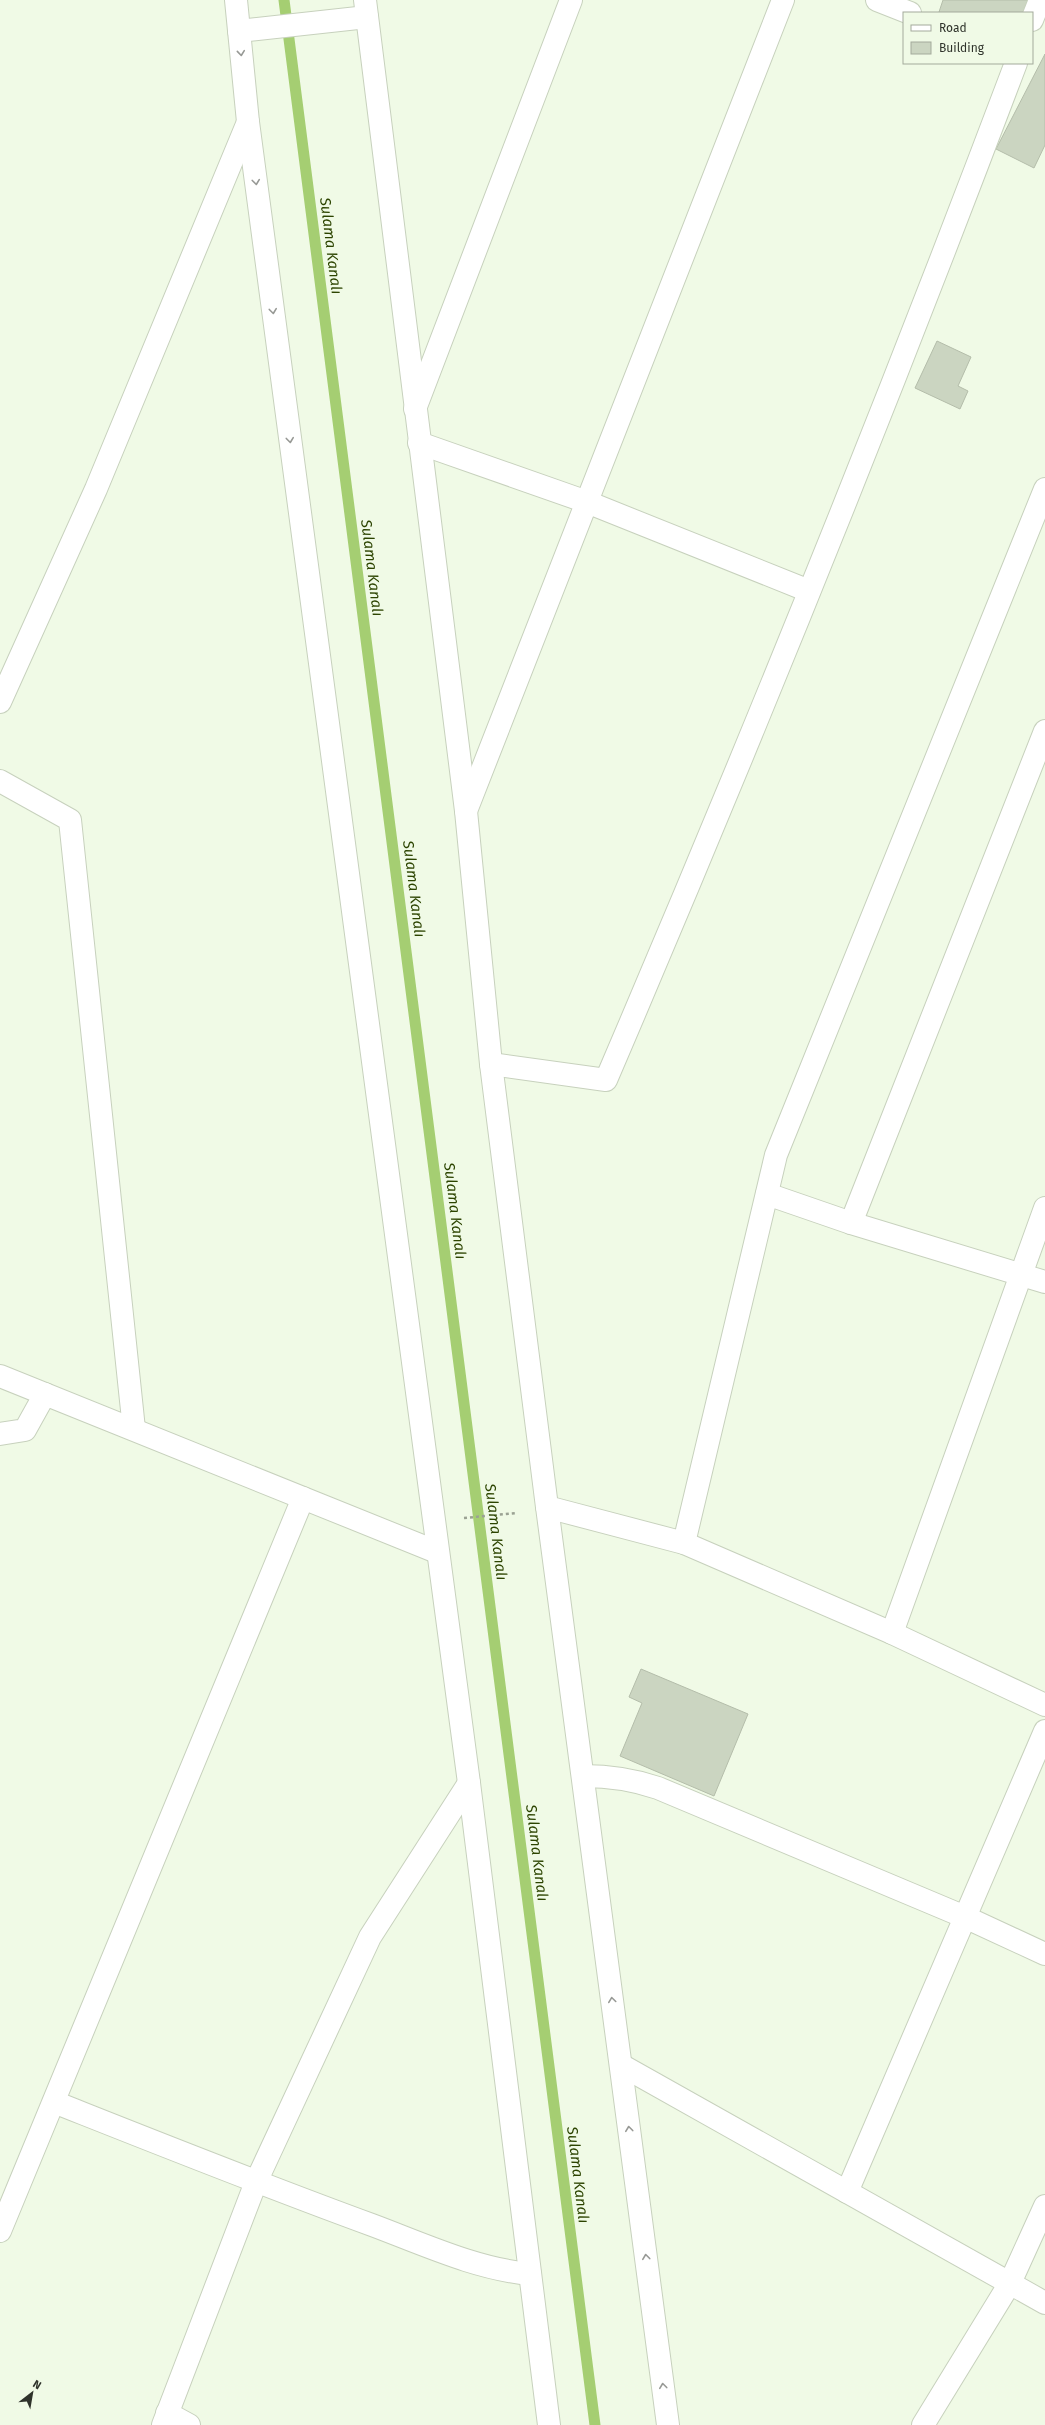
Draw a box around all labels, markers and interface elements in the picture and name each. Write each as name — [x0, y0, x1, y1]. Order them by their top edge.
legend — [903, 12, 1033, 64]
text: Road — [939, 21, 967, 35]
text: Building — [939, 41, 985, 55]
one-way arrow — [236, 50, 245, 56]
one-way arrow — [251, 179, 260, 185]
water label: Sulama Kanalı — [316, 196, 346, 295]
one-way arrow — [268, 308, 277, 314]
one-way arrow — [285, 437, 294, 443]
water label: Sulama Kanalı — [357, 518, 387, 617]
water label: Sulama Kanalı — [399, 839, 429, 938]
water label: Sulama Kanalı — [440, 1161, 470, 1260]
water label: Sulama Kanalı — [481, 1482, 511, 1581]
water label: Sulama Kanalı — [522, 1803, 552, 1902]
one-way arrow — [608, 1997, 617, 2003]
water label: Sulama Kanalı — [563, 2125, 593, 2224]
one-way arrow — [625, 2125, 634, 2132]
one-way arrow — [642, 2254, 651, 2260]
north arrow — [12, 2373, 52, 2413]
text: N — [30, 2377, 43, 2392]
one-way arrow — [659, 2383, 668, 2389]

